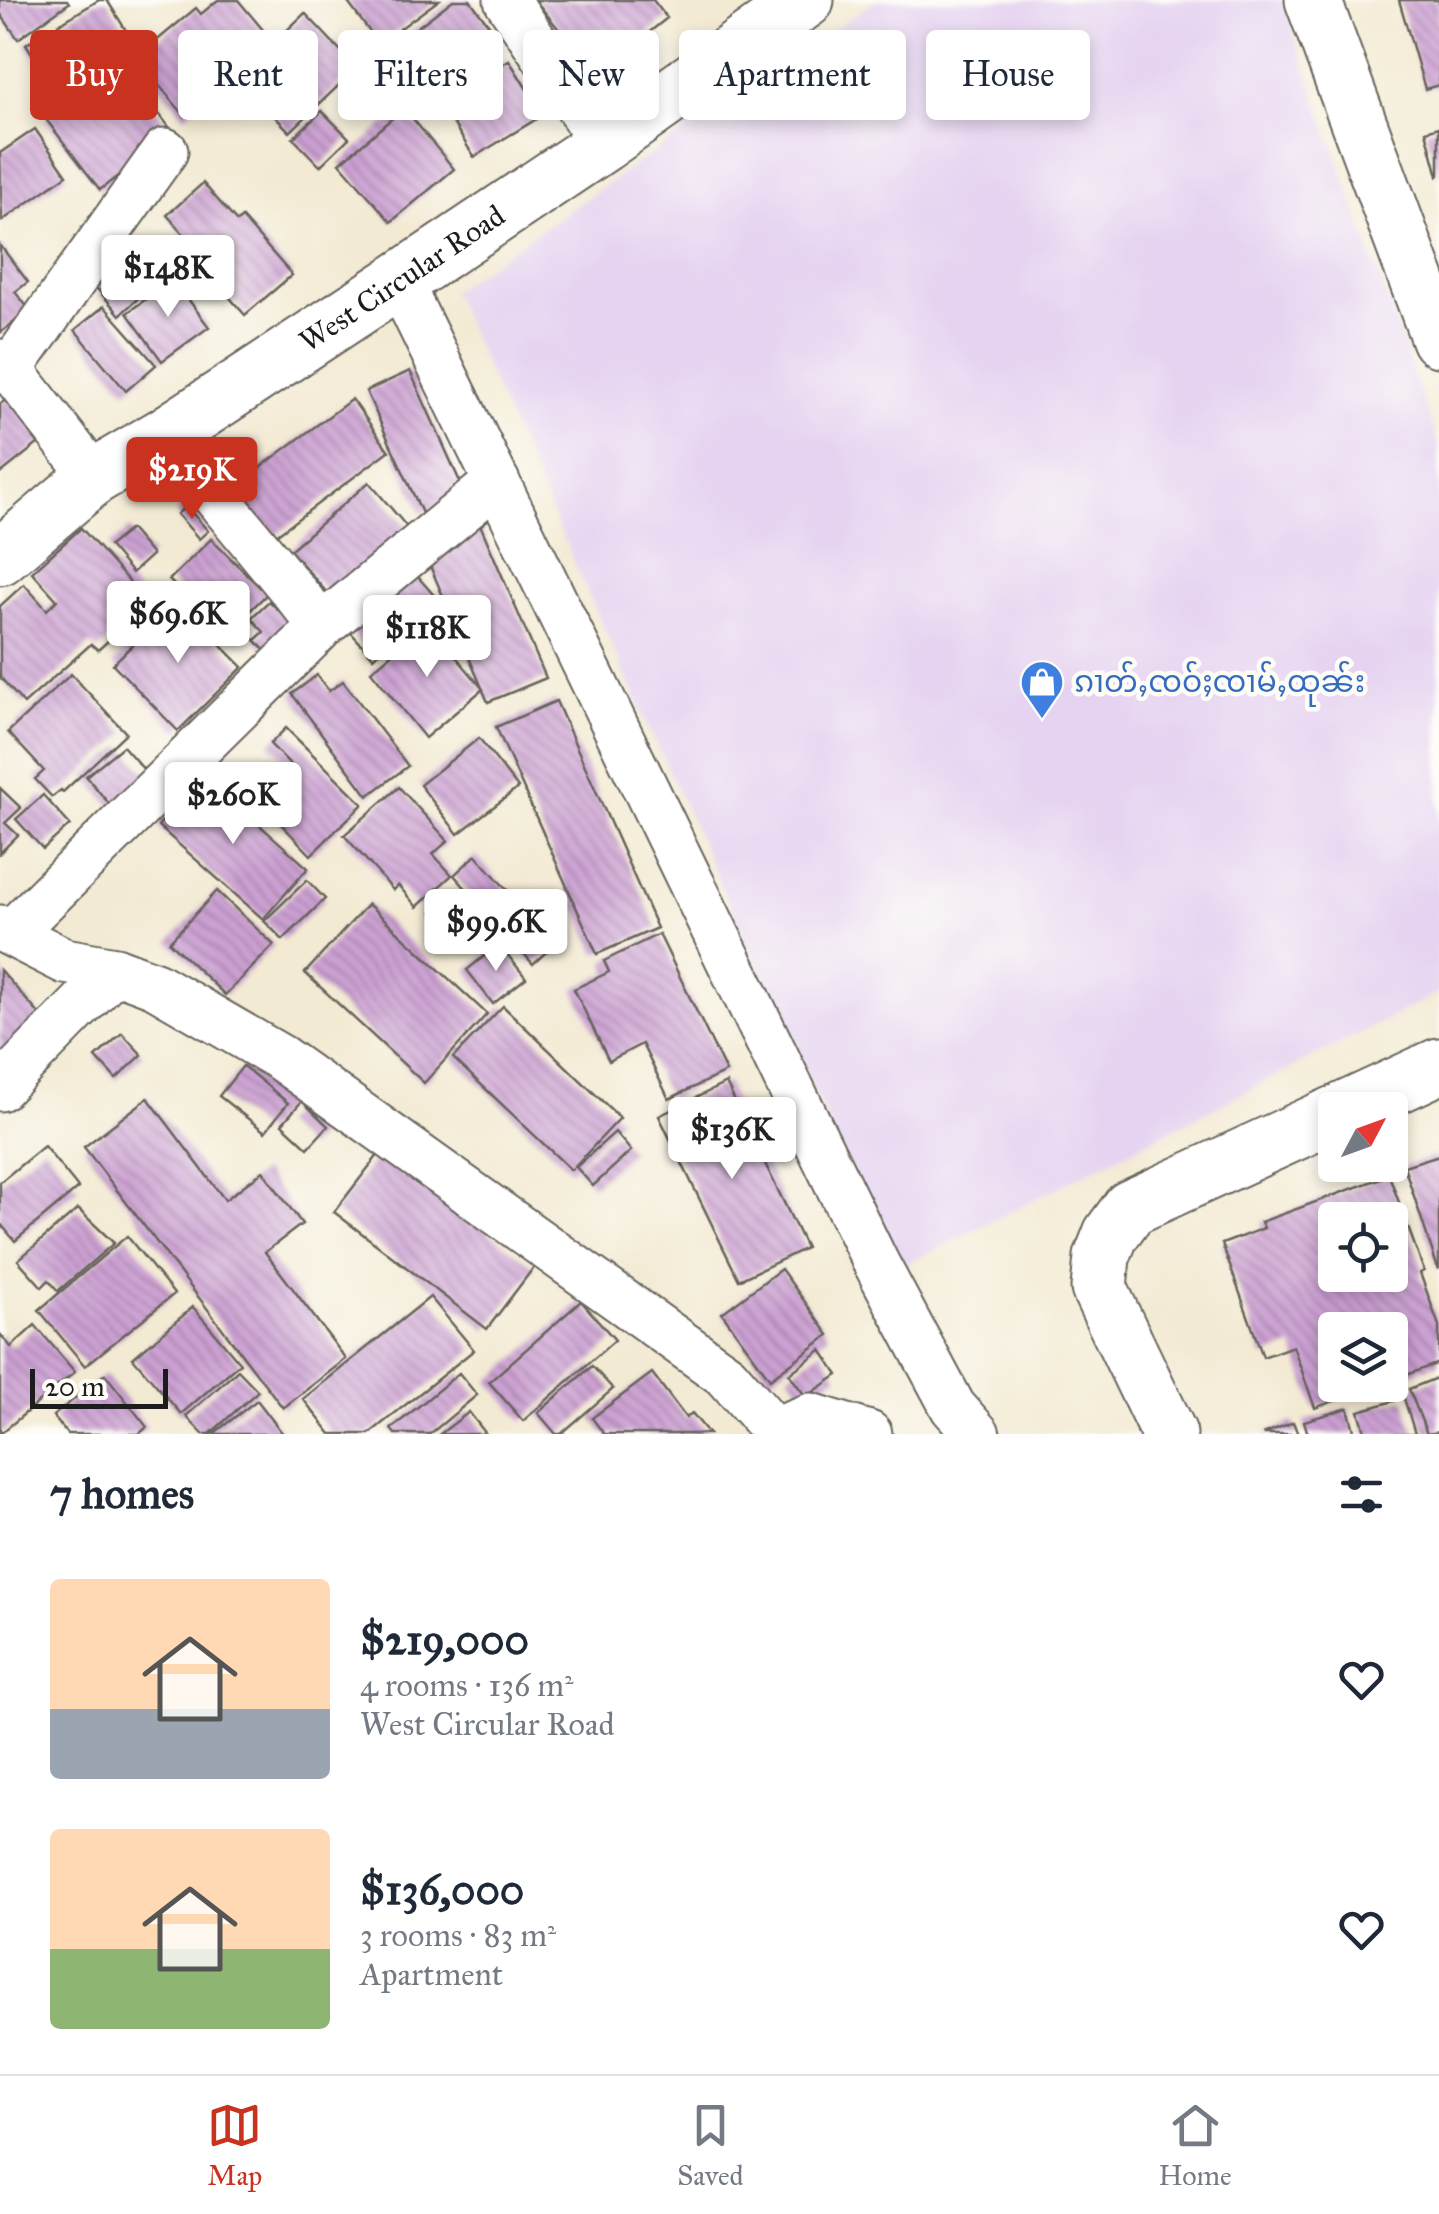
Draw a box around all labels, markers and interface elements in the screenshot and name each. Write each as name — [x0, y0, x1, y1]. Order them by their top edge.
chip: Buy — [30, 30, 158, 120]
chip: Rent — [178, 30, 318, 120]
chip: Filters — [338, 30, 503, 120]
chip: New — [523, 30, 659, 120]
chip: Apartment — [679, 30, 906, 120]
chip: House — [926, 30, 1090, 120]
street label: West Circular Road — [293, 197, 511, 359]
pin: $148K — [98, 235, 238, 320]
text: $148K — [123, 248, 213, 287]
pin: $219K — [122, 437, 262, 522]
text: $219K — [148, 450, 236, 489]
pin: $69.6K — [97, 581, 259, 666]
text: $69.6K — [129, 594, 227, 633]
pin: $118K — [357, 595, 497, 680]
text: $118K — [385, 608, 469, 647]
shop icon: ၵၢတ်ႇၸဝ်ႈၸၢမ်ႇထုၼ်း — [1019, 659, 1065, 720]
place label: ၵၢတ်ႇၸဝ်ႈၸၢမ်ႇထုၼ်း — [1074, 660, 1365, 707]
pin: $260K — [163, 762, 303, 847]
text: $260K — [187, 775, 279, 814]
pin: $99.6K — [415, 889, 577, 974]
text: $99.6K — [446, 902, 546, 941]
north arrow — [1318, 1092, 1408, 1182]
map controls — [1318, 1092, 1408, 1402]
pin: $136K — [662, 1097, 802, 1182]
text: $136K — [690, 1110, 774, 1149]
button: locate — [1318, 1202, 1408, 1292]
button: layers — [1318, 1312, 1408, 1402]
scale bar — [30, 1364, 168, 1408]
text: 20 m — [45, 1369, 105, 1404]
icon: filters — [1334, 1467, 1389, 1522]
text: 7 homes — [50, 1468, 194, 1520]
text: $219,000 — [360, 1614, 529, 1666]
icon: home — [130, 1619, 250, 1739]
icon: heart — [1334, 1652, 1389, 1707]
text: 4 rooms · 136 m² — [360, 1666, 573, 1705]
text: West Circular Road — [360, 1705, 615, 1744]
text: $136,000 — [360, 1864, 524, 1916]
icon: home — [130, 1869, 250, 1989]
icon: heart — [1334, 1902, 1389, 1957]
text: 3 rooms · 83 m² — [360, 1916, 556, 1955]
text: Apartment — [360, 1955, 503, 1994]
tab: Map — [207, 2098, 262, 2193]
tab: Saved — [677, 2098, 744, 2193]
tab: Home — [1158, 2098, 1232, 2193]

